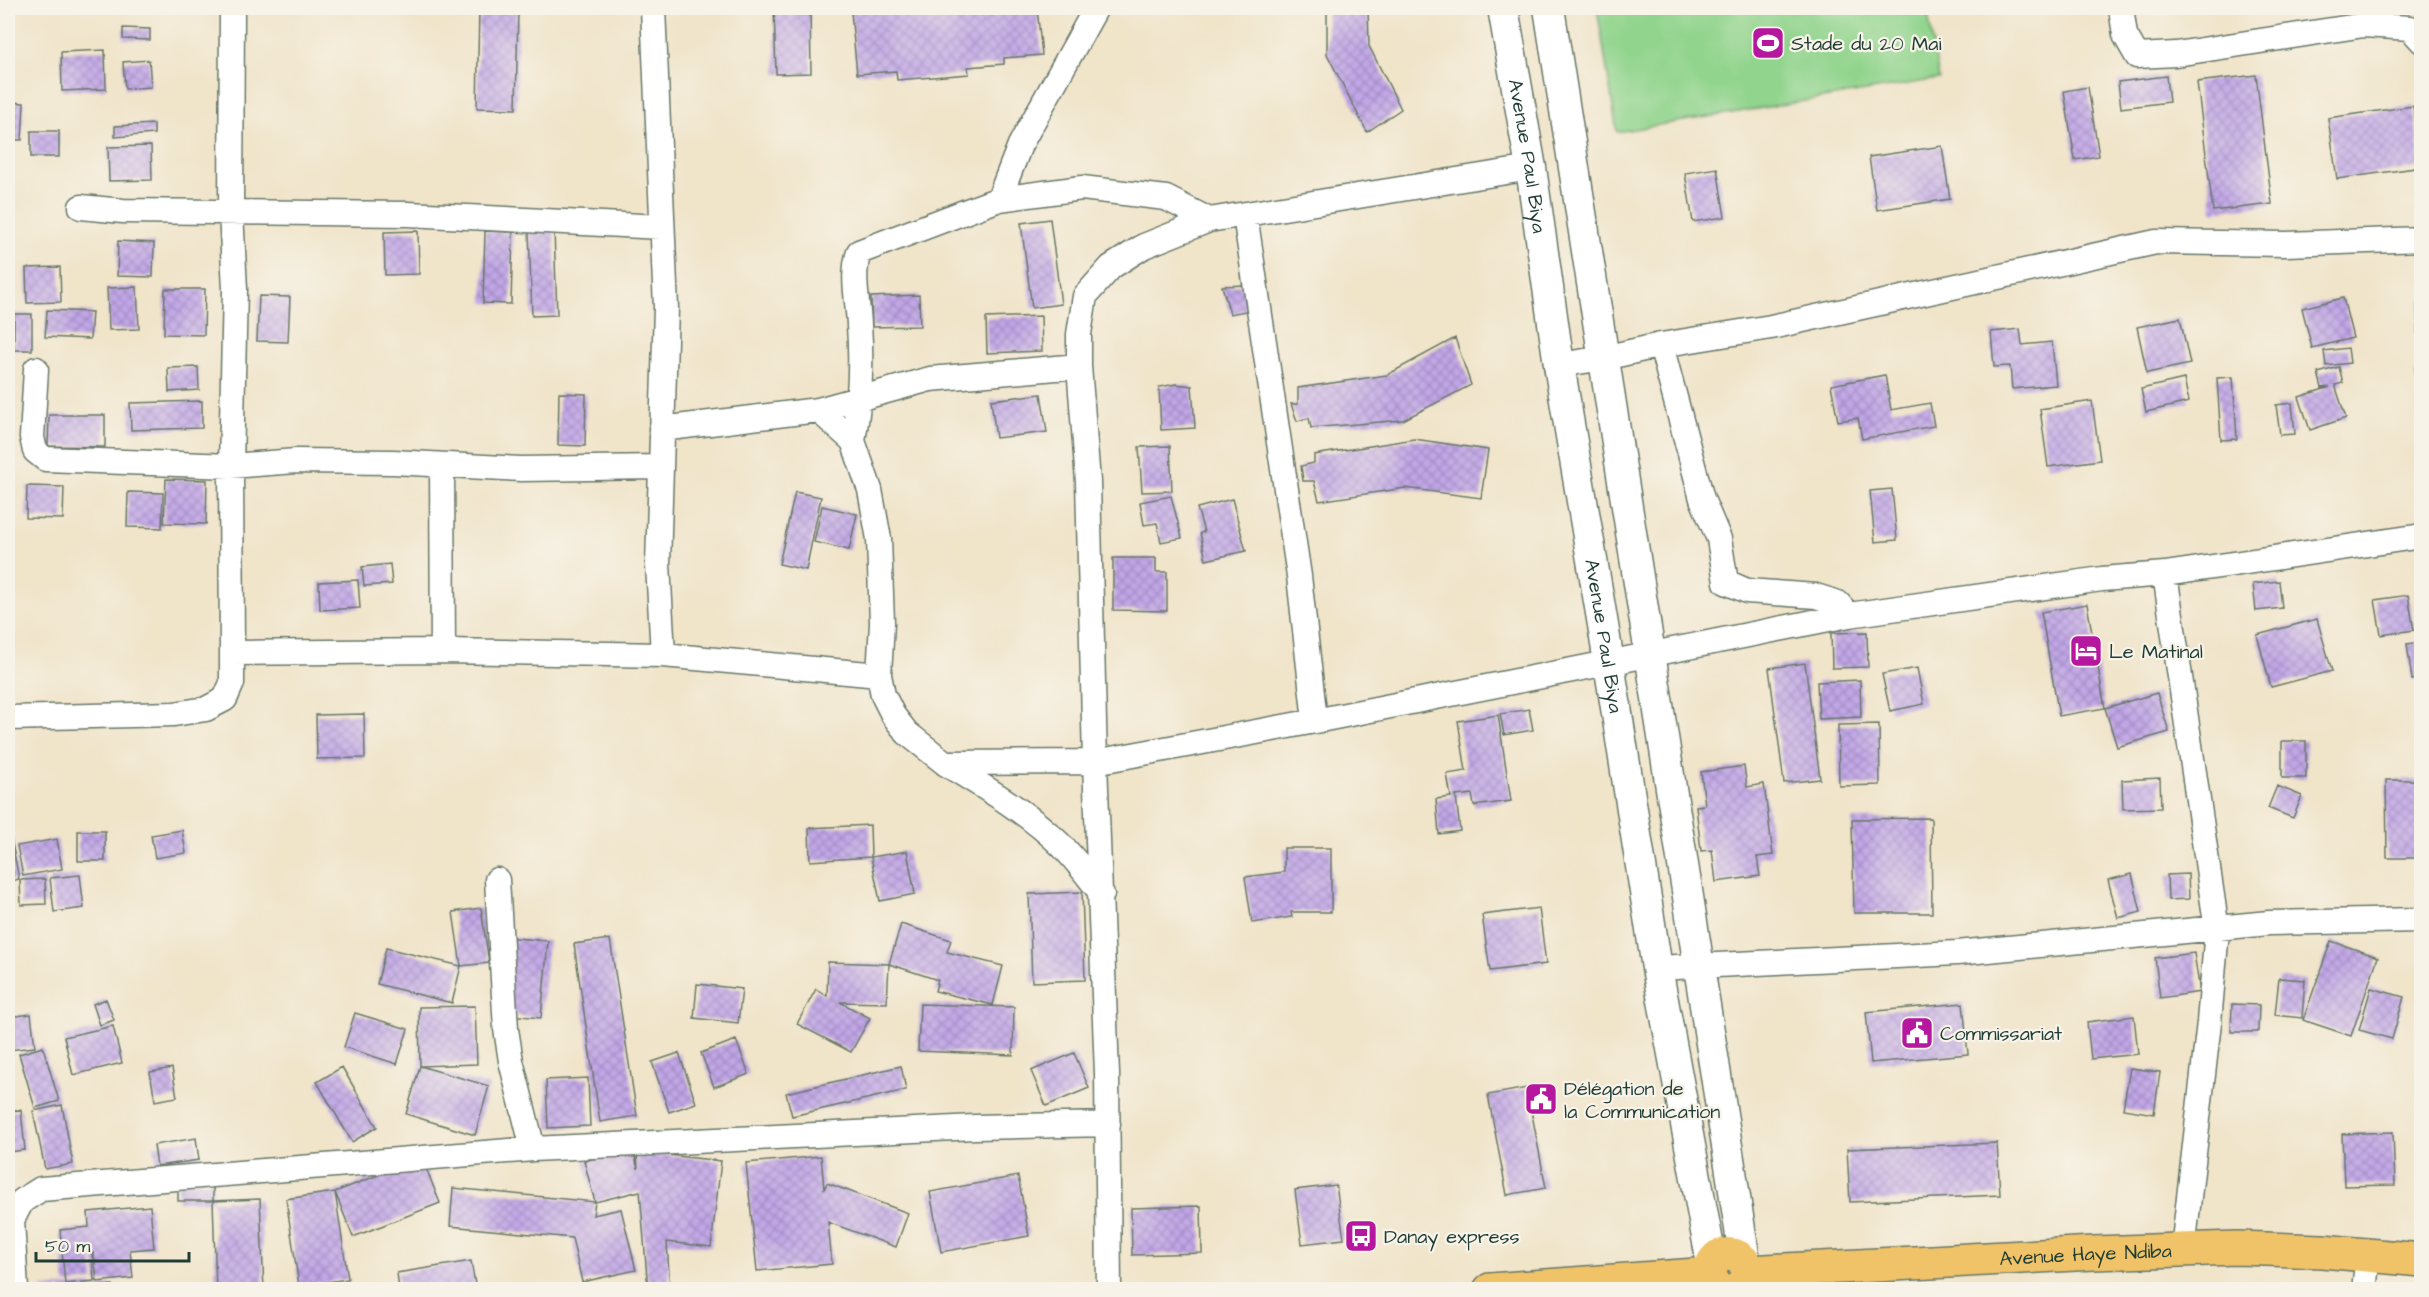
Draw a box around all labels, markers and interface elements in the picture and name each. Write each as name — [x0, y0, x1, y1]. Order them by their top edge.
sports icon: Stade du 20 Mai — [1750, 25, 1786, 61]
place label: Stade du 20 Mai — [1791, 30, 1941, 58]
street label: Avenue Paul Biya — [1501, 77, 1553, 235]
street label: Avenue Paul Biya — [1577, 557, 1630, 715]
hotel icon: Le Matinal — [2068, 633, 2104, 669]
place label: Le Matinal — [2109, 638, 2203, 666]
public building icon: Commissariat — [1899, 1015, 1935, 1051]
place label: Commissariat — [1940, 1020, 2062, 1048]
place label: Délégation de la Communication — [1564, 1075, 1720, 1126]
public building icon: Délégation de la Communication — [1523, 1081, 1559, 1117]
bus stop icon: Danay express — [1343, 1218, 1379, 1254]
place label: Danay express — [1384, 1223, 1520, 1252]
scale bar — [36, 1225, 189, 1263]
text: 50 m — [45, 1234, 90, 1259]
street label: Avenue Haye Ndiba — [1999, 1237, 2172, 1273]

